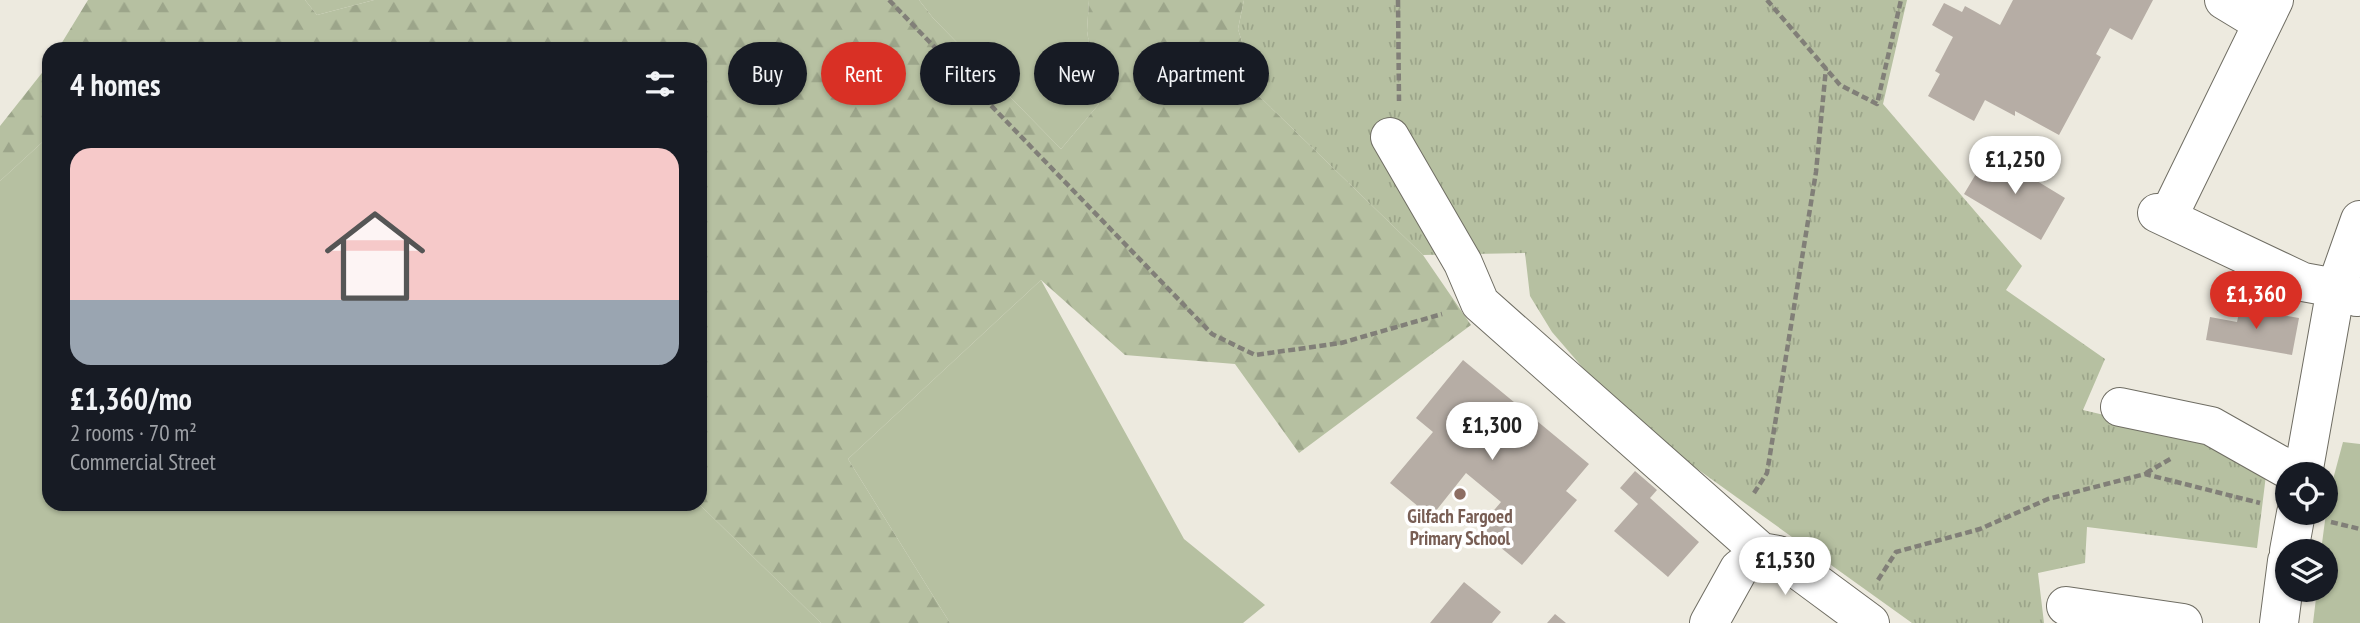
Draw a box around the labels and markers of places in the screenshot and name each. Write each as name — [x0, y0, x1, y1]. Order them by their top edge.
pin: £1,250 — [1958, 136, 2072, 196]
pin: £1,360 — [2199, 272, 2313, 331]
pin: £1,300 — [1435, 402, 1549, 462]
marker: Gilfach Fargoed Primary School — [1452, 486, 1468, 502]
place label: Gilfach Fargoed Primary School — [1407, 504, 1513, 550]
pin: £1,530 — [1728, 538, 1842, 597]

